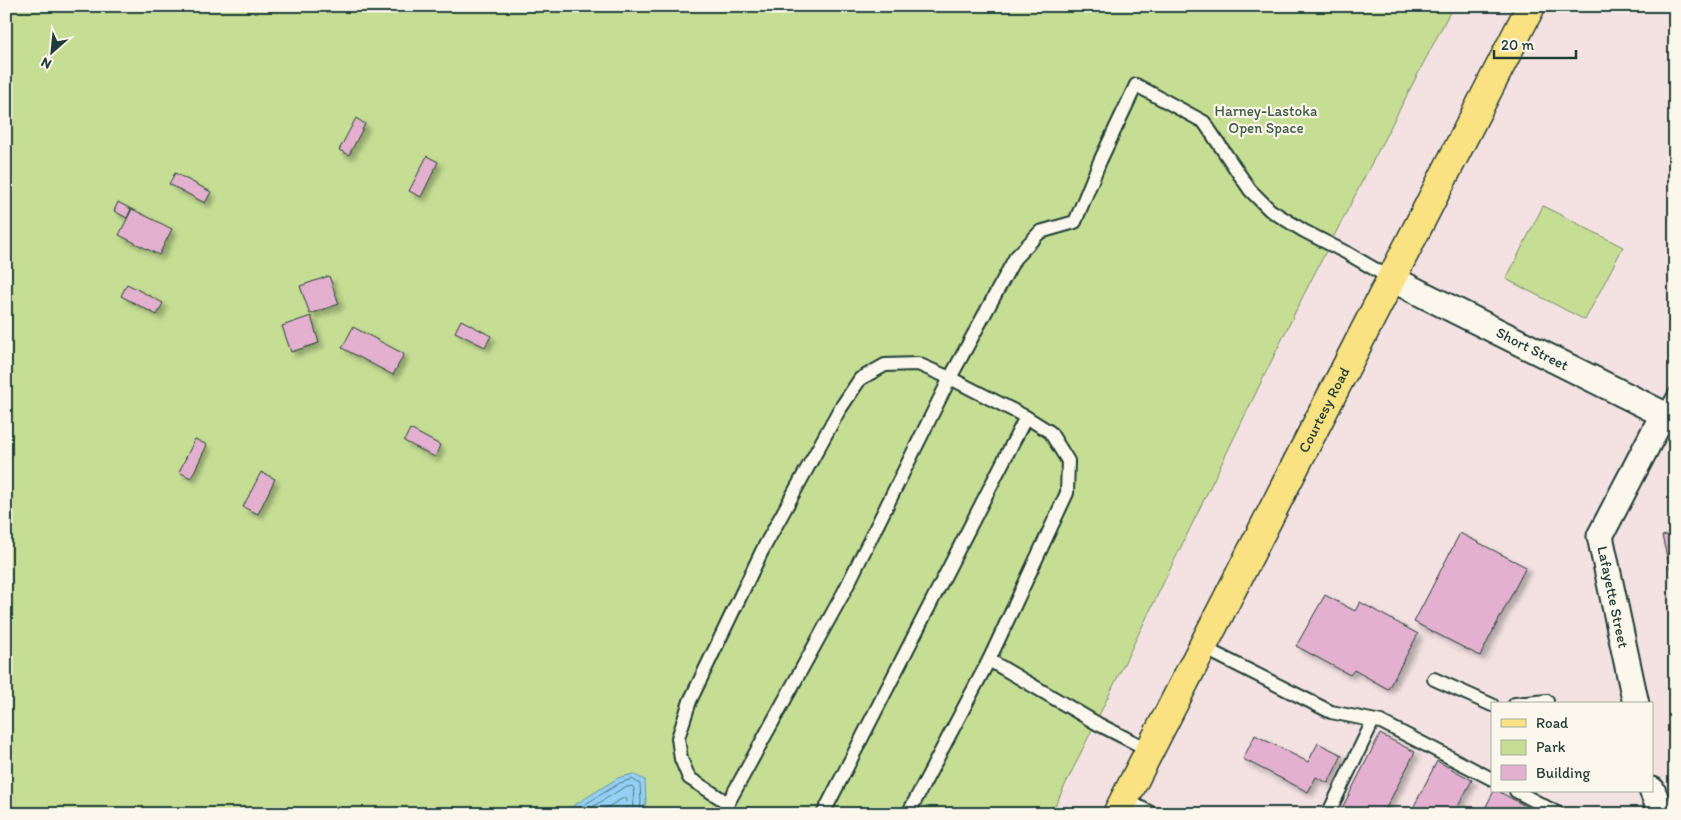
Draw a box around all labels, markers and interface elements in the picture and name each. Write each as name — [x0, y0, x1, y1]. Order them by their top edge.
north arrow — [28, 28, 78, 78]
scale bar — [1494, 28, 1576, 60]
text: 20 m — [1501, 36, 1535, 54]
text: N — [38, 53, 54, 73]
park label: Harney-Lastoka Open Space — [1215, 102, 1318, 137]
street label: Short Street — [1493, 323, 1572, 375]
street label: Courtesy Road — [1295, 364, 1353, 456]
street label: Lafayette Street — [1593, 544, 1633, 650]
legend — [1491, 702, 1654, 792]
text: Road — [1536, 714, 1569, 732]
text: Park — [1536, 738, 1566, 756]
text: Building — [1536, 764, 1590, 782]

